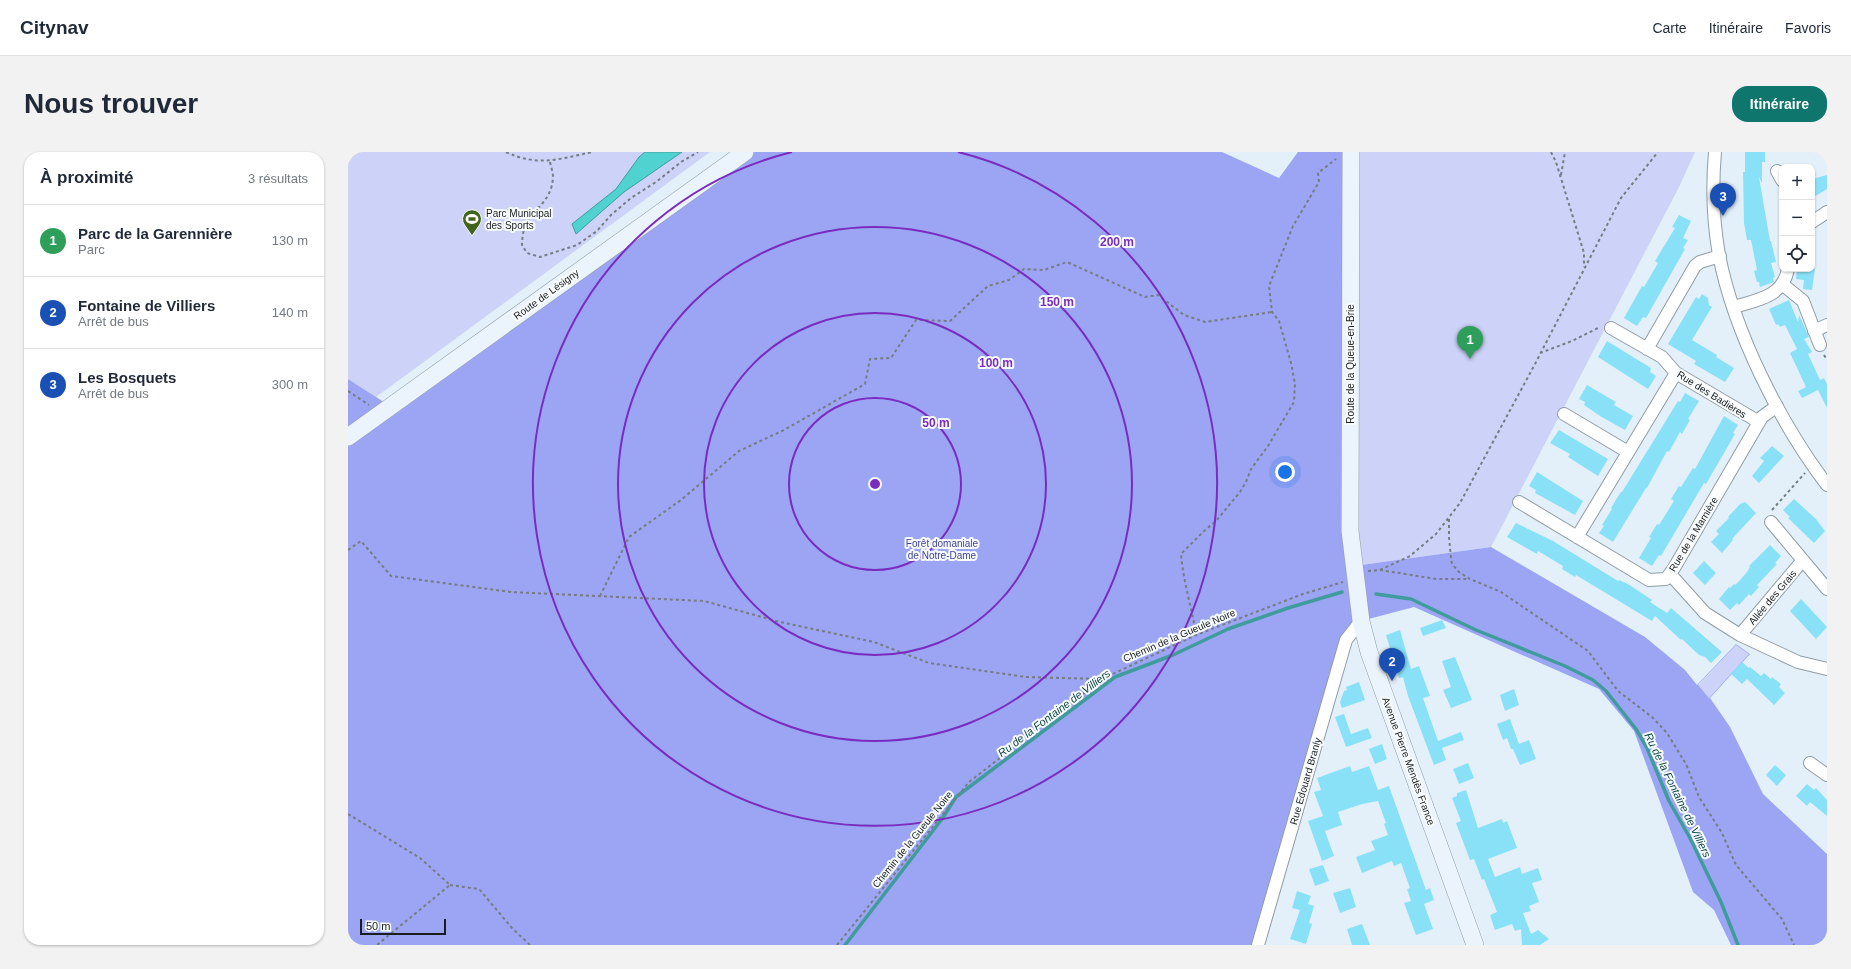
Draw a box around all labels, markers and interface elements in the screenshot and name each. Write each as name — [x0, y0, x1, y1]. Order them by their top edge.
text: Citynav — [20, 17, 89, 38]
text: Carte — [1652, 20, 1687, 36]
text: Itinéraire — [1709, 20, 1763, 36]
text: Favoris — [1785, 20, 1831, 36]
button: Itinéraire — [1732, 86, 1827, 122]
text: Nous trouver — [24, 88, 198, 119]
map controls — [1779, 164, 1815, 272]
button: + — [1779, 164, 1815, 200]
text: À proximité — [40, 168, 134, 187]
text: 3 résultats — [248, 171, 308, 186]
pin: 3 — [1710, 183, 1736, 216]
button: − — [1779, 200, 1815, 236]
sports icon: Parc Municipal des Sports — [461, 208, 483, 236]
place label: Parc Municipal des Sports — [486, 208, 552, 231]
text: Parc de la Garennière — [78, 225, 232, 242]
text: 1 — [49, 233, 57, 248]
text: 130 m — [272, 233, 308, 248]
text: 200 m — [1100, 235, 1134, 249]
button: locate — [1779, 236, 1815, 272]
text: Parc — [78, 242, 105, 257]
street label: Route de Lésigny — [512, 267, 581, 322]
text: 150 m — [1040, 295, 1074, 309]
text: Fontaine de Villiers — [78, 297, 215, 314]
street label: Route de la Queue-en-Brie — [1345, 304, 1356, 424]
text: 2 — [49, 305, 57, 320]
text: 140 m — [272, 305, 308, 320]
text: Arrêt de bus — [78, 314, 149, 329]
pin: 1 — [1457, 326, 1483, 359]
text: 100 m — [979, 356, 1013, 370]
text: Les Bosquets — [78, 369, 176, 386]
street label: Rue des Badières — [1675, 369, 1748, 420]
text: 3 — [49, 377, 57, 392]
text: 300 m — [272, 377, 308, 392]
text: Arrêt de bus — [78, 386, 149, 401]
text: 50 m — [922, 416, 950, 430]
your location — [1275, 462, 1295, 482]
centre of rings — [868, 477, 882, 491]
street label: Rue de la Marnière — [1667, 495, 1720, 574]
park label: Forêt domaniale de Notre-Dame — [906, 538, 979, 561]
street label: Allée des Grais — [1746, 568, 1798, 627]
street label: Chemin de la Gueule Noire — [1122, 607, 1237, 664]
pin: 2 — [1379, 648, 1405, 681]
water label: Ru de la Fontaine de Villiers — [996, 667, 1113, 759]
street label: Avenue Pierre Mendès France — [1380, 696, 1437, 827]
water label: Ru de la Fontaine de Villiers — [1642, 731, 1714, 860]
street label: Rue Edouard Branly — [1288, 736, 1323, 826]
street label: Chemin de la Gueule Noire — [870, 789, 955, 890]
scale bar — [360, 917, 446, 936]
text: 50 m — [366, 920, 390, 932]

